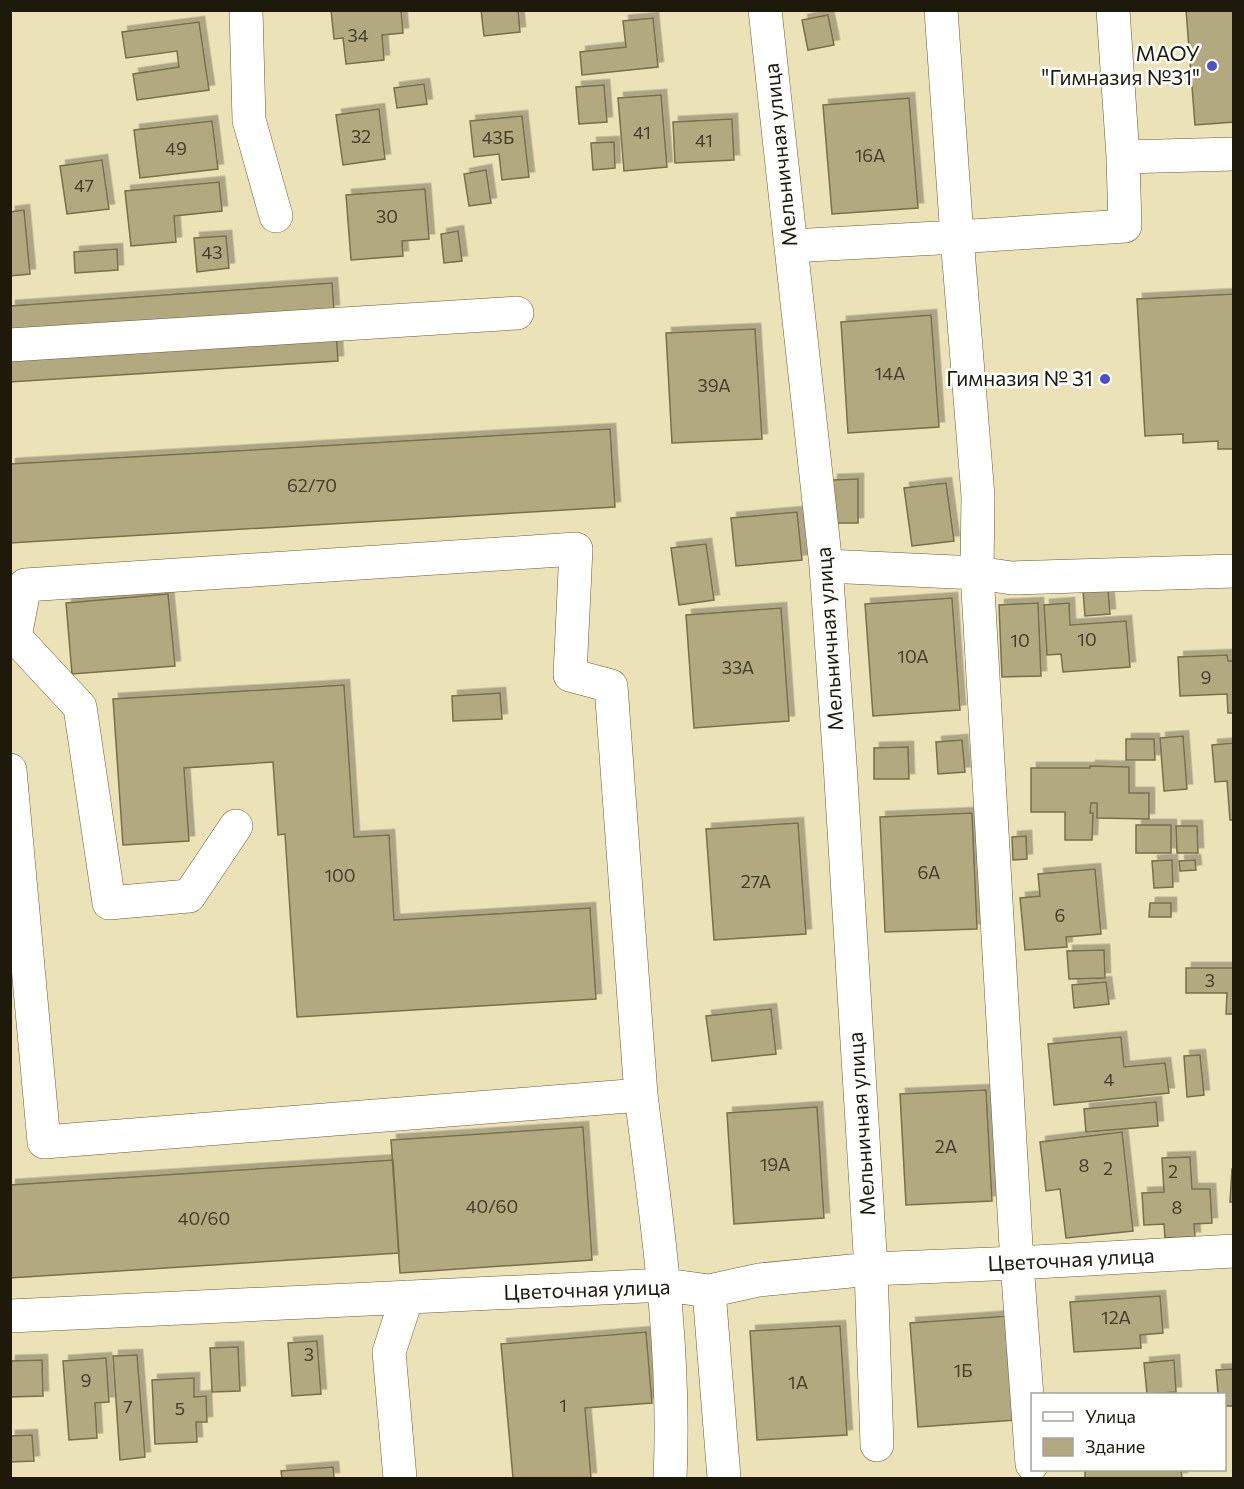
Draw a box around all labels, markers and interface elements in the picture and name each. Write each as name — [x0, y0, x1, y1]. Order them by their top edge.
house number: 34 — [347, 24, 369, 46]
place label: МАОУ "Гимназия №31" — [1042, 40, 1200, 89]
marker: МАОУ "Гимназия №31" — [1205, 59, 1219, 73]
street label: Мельничная улица — [757, 62, 802, 248]
house number: 41 — [633, 121, 651, 143]
house number: 32 — [351, 125, 371, 147]
house number: 43Б — [482, 126, 514, 148]
house number: 41 — [695, 129, 713, 151]
house number: 49 — [165, 137, 187, 159]
house number: 16А — [855, 144, 885, 166]
house number: 47 — [74, 174, 94, 196]
house number: 30 — [376, 205, 398, 227]
house number: 43 — [201, 241, 223, 263]
house number: 14А — [875, 362, 905, 384]
place label: Гимназия № 31 — [946, 365, 1093, 390]
marker: Гимназия № 31 — [1098, 372, 1112, 386]
house number: 39А — [697, 374, 731, 396]
house number: 62/70 — [287, 474, 337, 496]
street label: Мельничная улица — [810, 546, 847, 732]
house number: 10 — [1077, 628, 1097, 650]
house number: 10 — [1010, 629, 1030, 651]
house number: 10А — [897, 645, 929, 667]
house number: 33А — [722, 656, 754, 678]
house number: 9 — [1201, 666, 1211, 688]
house number: 6А — [918, 861, 940, 883]
house number: 100 — [324, 864, 356, 886]
house number: 27А — [741, 870, 771, 892]
house number: 6 — [1055, 904, 1065, 926]
house number: 3 — [1205, 969, 1215, 991]
street label: Мельничная улица — [842, 1031, 879, 1217]
house number: 4 — [1104, 1068, 1115, 1090]
house number: 2А — [935, 1135, 957, 1157]
house number: 19А — [760, 1153, 790, 1175]
house number: 8 — [1079, 1154, 1090, 1176]
house number: 2 — [1103, 1157, 1113, 1179]
house number: 2 — [1168, 1160, 1178, 1182]
house number: 40/60 — [466, 1195, 518, 1217]
house number: 8 — [1172, 1196, 1183, 1218]
house number: 40/60 — [178, 1207, 230, 1229]
street label: Цветочная улица — [987, 1242, 1155, 1275]
street label: Цветочная улица — [503, 1273, 671, 1304]
house number: 12А — [1101, 1306, 1131, 1328]
house number: 3 — [304, 1343, 314, 1365]
house number: 1Б — [954, 1359, 972, 1381]
house number: 9 — [81, 1369, 91, 1391]
house number: 1А — [788, 1371, 808, 1393]
legend — [1031, 1393, 1226, 1471]
house number: 1 — [559, 1394, 567, 1416]
house number: 7 — [123, 1395, 133, 1417]
house number: 5 — [175, 1397, 185, 1419]
text: Улица — [1085, 1405, 1136, 1427]
text: Здание — [1085, 1435, 1145, 1457]

